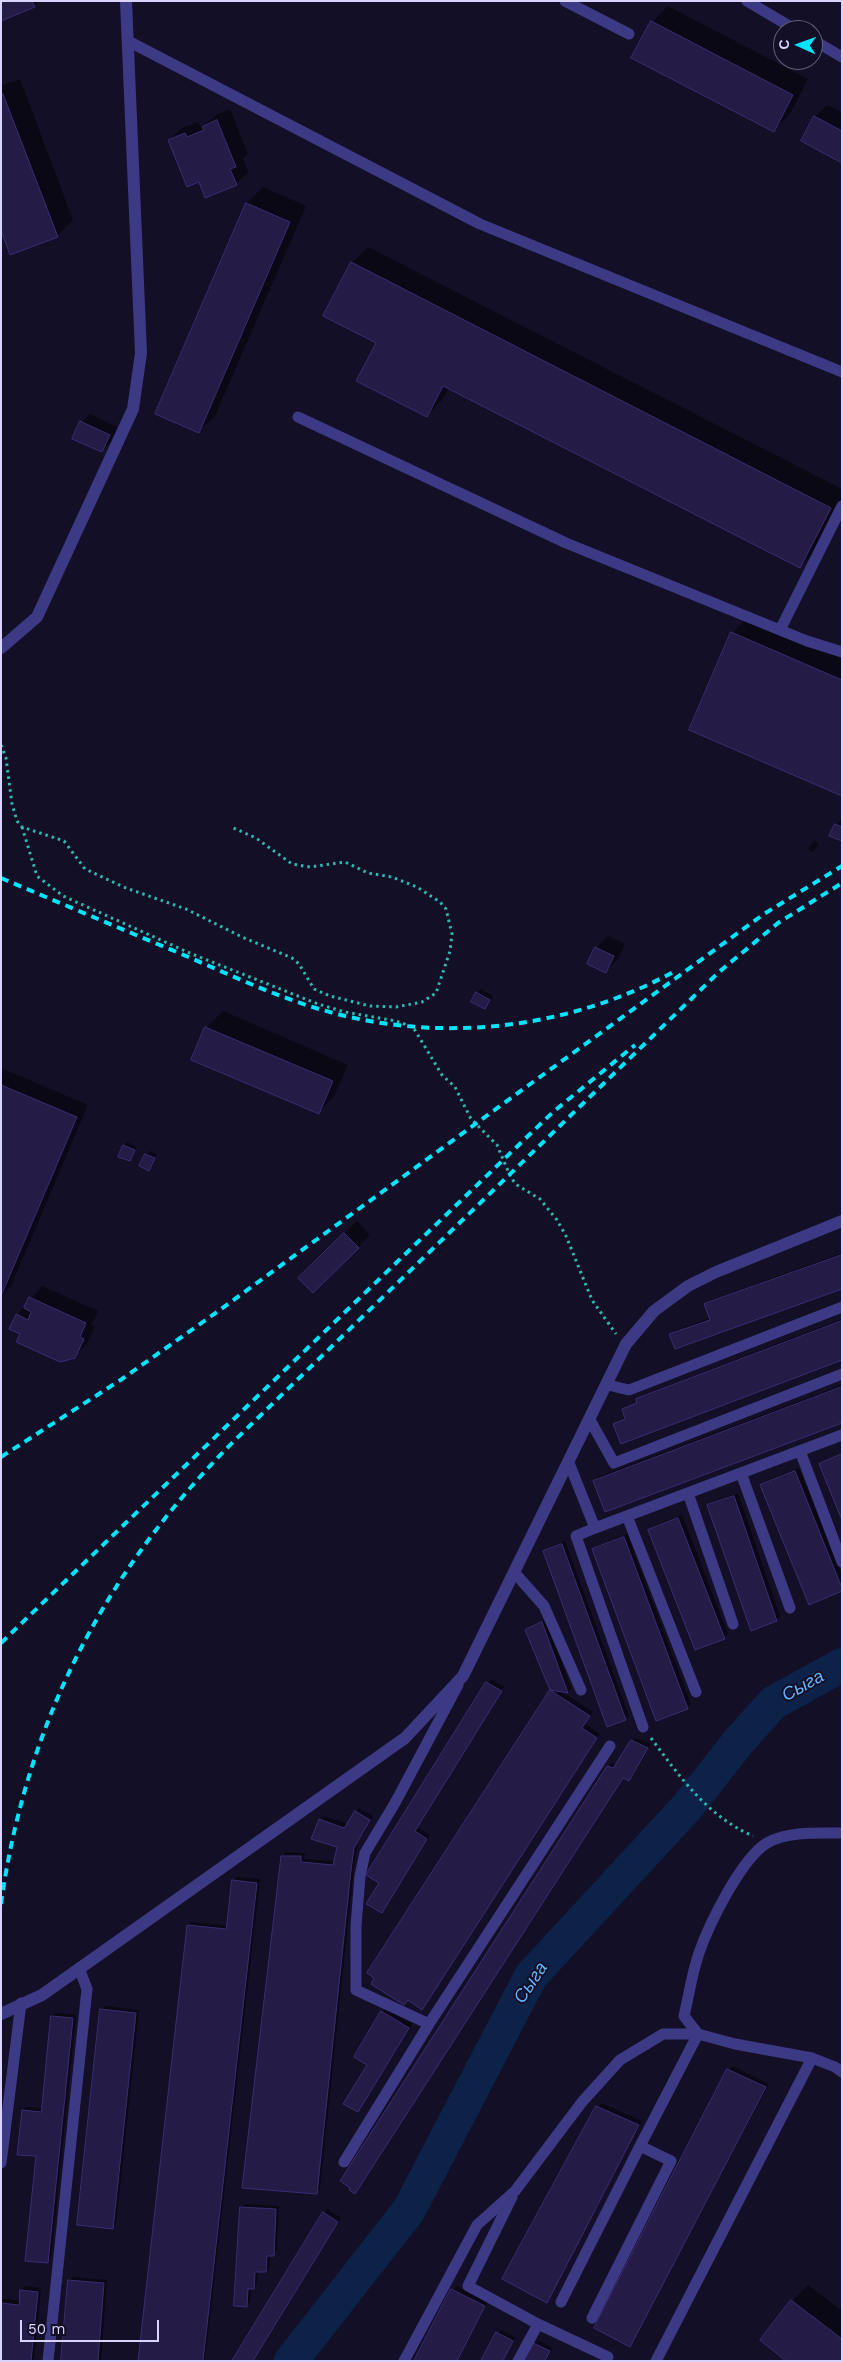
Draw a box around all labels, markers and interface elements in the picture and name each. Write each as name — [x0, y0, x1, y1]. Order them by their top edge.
north arrow — [773, 20, 823, 70]
text: С — [776, 39, 792, 50]
water label: Сыга — [778, 1666, 828, 1706]
water label: Сыга — [509, 1958, 553, 2008]
scale bar — [22, 2310, 161, 2342]
text: 50 m — [28, 2320, 65, 2338]

